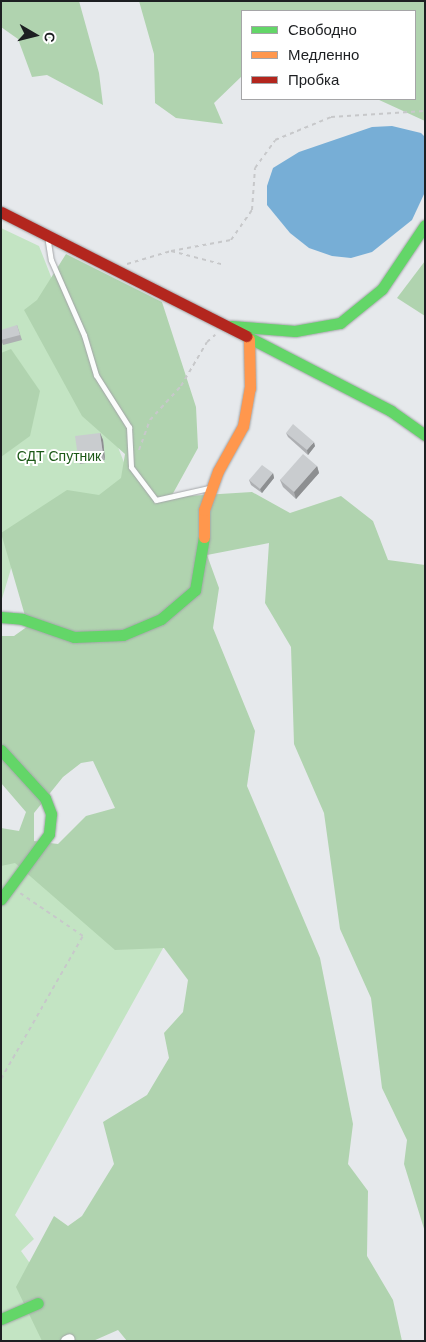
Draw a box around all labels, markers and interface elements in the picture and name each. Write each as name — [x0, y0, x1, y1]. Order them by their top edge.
north arrow — [10, 10, 60, 60]
legend — [241, 10, 416, 100]
text: Свободно — [288, 21, 357, 38]
text: С — [41, 31, 58, 43]
text: Медленно — [288, 46, 359, 63]
text: Пробка — [288, 71, 339, 88]
park label: СДТ Спутник — [17, 448, 101, 464]

